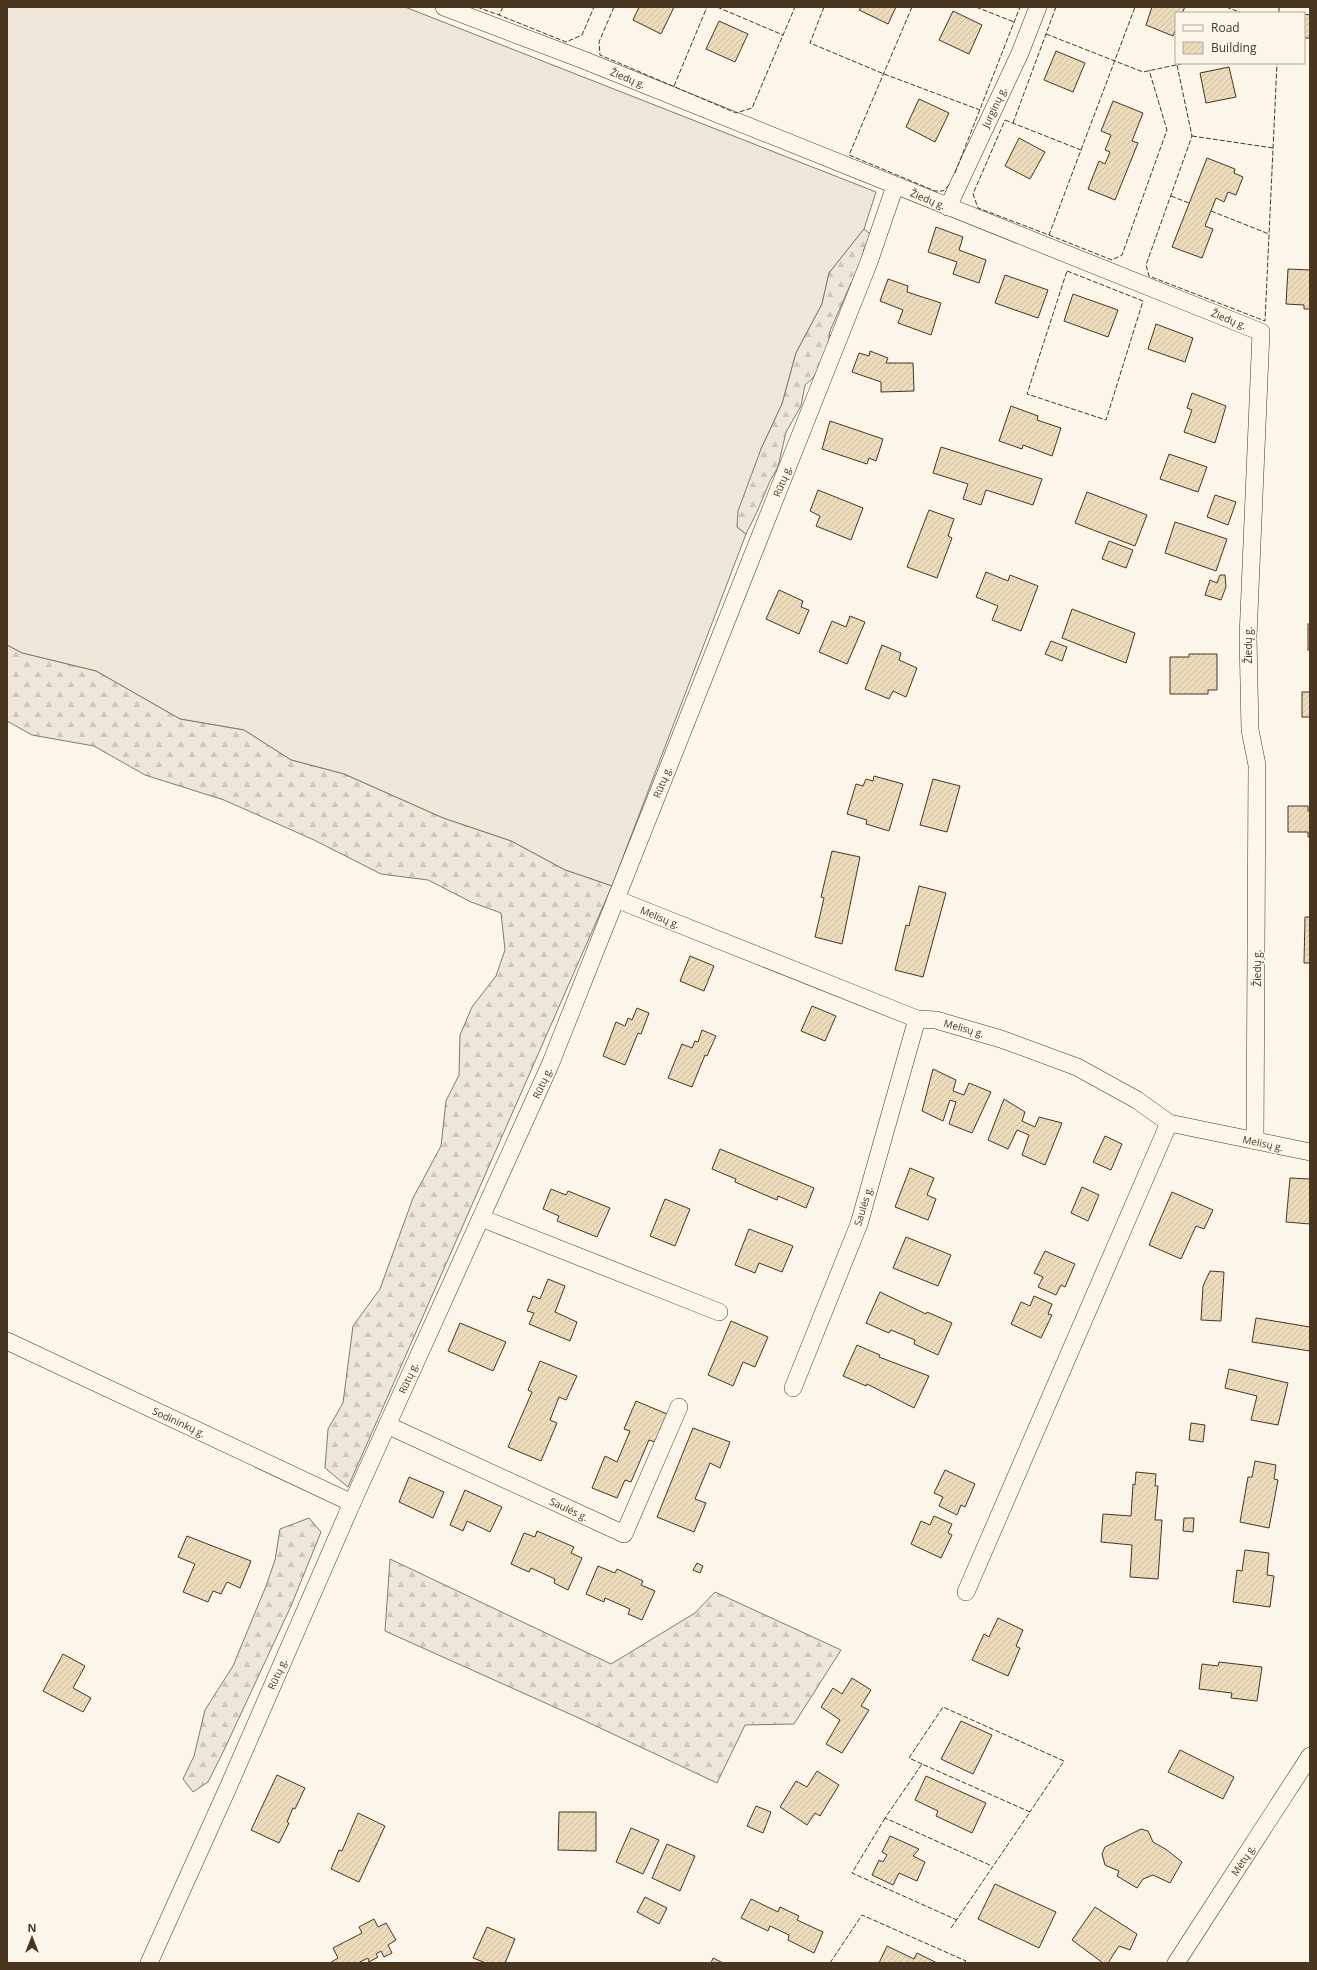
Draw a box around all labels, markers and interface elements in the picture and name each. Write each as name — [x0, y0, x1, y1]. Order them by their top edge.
legend — [1175, 12, 1305, 64]
text: Road — [1211, 19, 1240, 36]
text: Building — [1211, 39, 1257, 56]
street label: Žiedų g. — [608, 65, 648, 91]
street label: Jurginų g. — [978, 84, 1010, 131]
street label: Žiedų g. — [908, 186, 948, 212]
street label: Žiedų g. — [1209, 306, 1249, 332]
street label: Rūtų g. — [769, 463, 795, 499]
street label: Žiedų g. — [1241, 627, 1255, 663]
street label: Rūtų g. — [649, 764, 675, 800]
street label: Melisų g. — [638, 903, 682, 931]
street label: Žiedų g. — [1250, 950, 1264, 986]
street label: Melisų g. — [942, 1016, 986, 1040]
street label: Rūtų g. — [529, 1065, 555, 1101]
street label: Melisų g. — [1241, 1132, 1285, 1154]
street label: Saulės g. — [850, 1184, 876, 1228]
street label: Rūtų g. — [395, 1360, 421, 1396]
street label: Sodininkų g. — [150, 1404, 208, 1440]
street label: Saulės g. — [548, 1494, 590, 1524]
street label: Rūtų g. — [264, 1656, 290, 1692]
street label: Mėtų g. — [1228, 1842, 1258, 1878]
north arrow — [12, 1918, 52, 1958]
text: N — [28, 1920, 36, 1935]

